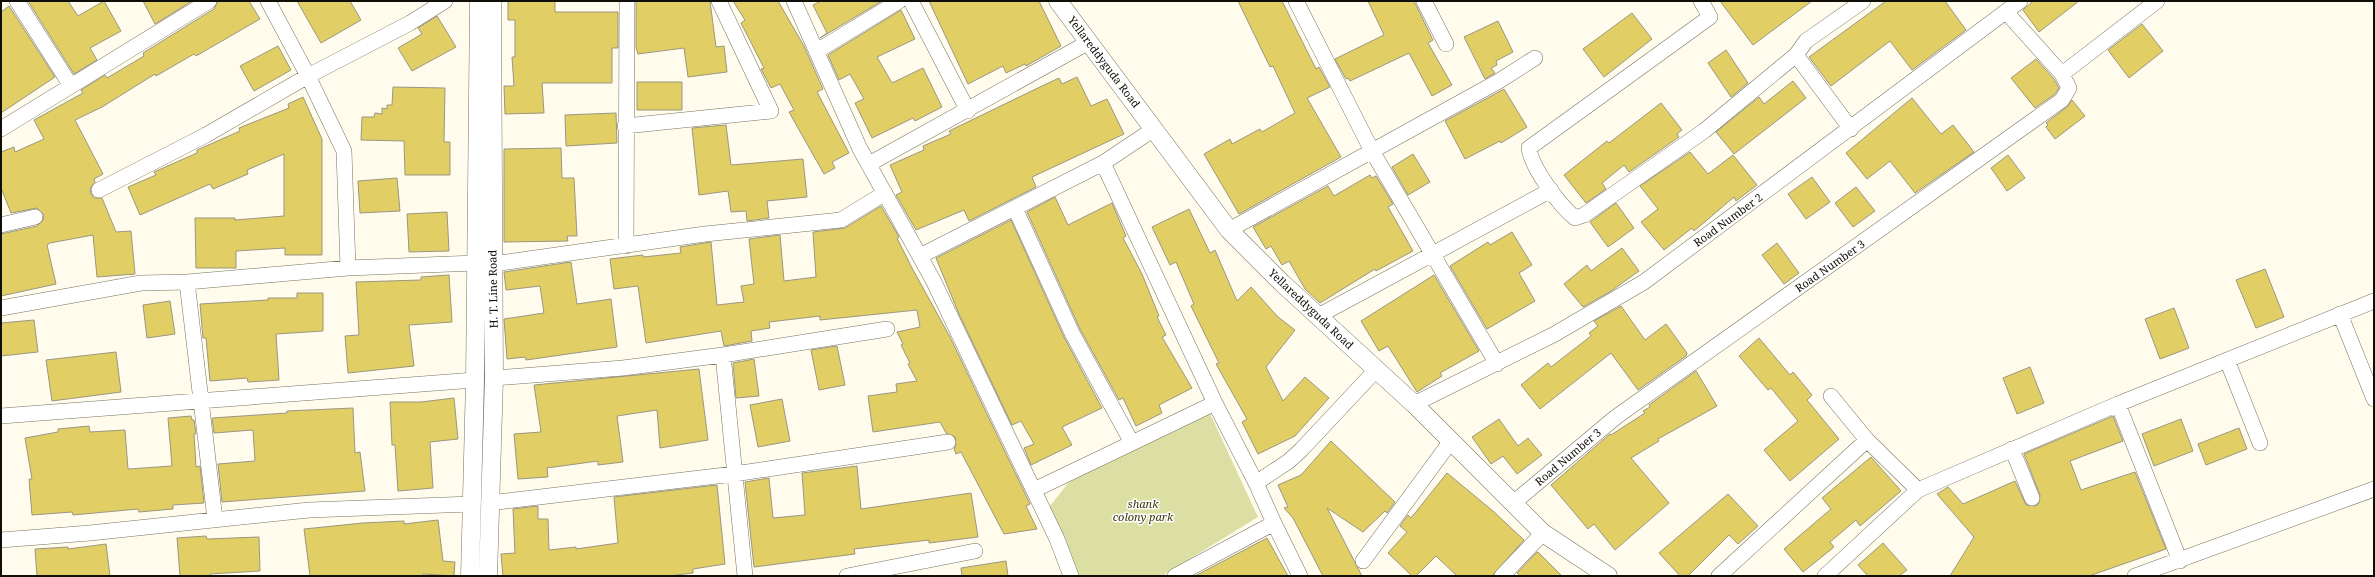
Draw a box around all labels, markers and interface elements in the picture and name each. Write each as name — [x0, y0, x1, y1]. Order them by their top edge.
street label: Yellareddyguda Road — [1064, 12, 1144, 111]
street label: Road Number 2 — [1690, 189, 1765, 250]
street label: Road Number 3 — [1792, 236, 1868, 295]
street label: H. T. Line Road — [484, 249, 501, 328]
street label: Yellareddyguda Road — [1265, 265, 1357, 352]
street label: Road Number 3 — [1531, 425, 1604, 489]
park label: shank colony park — [1113, 496, 1174, 524]

